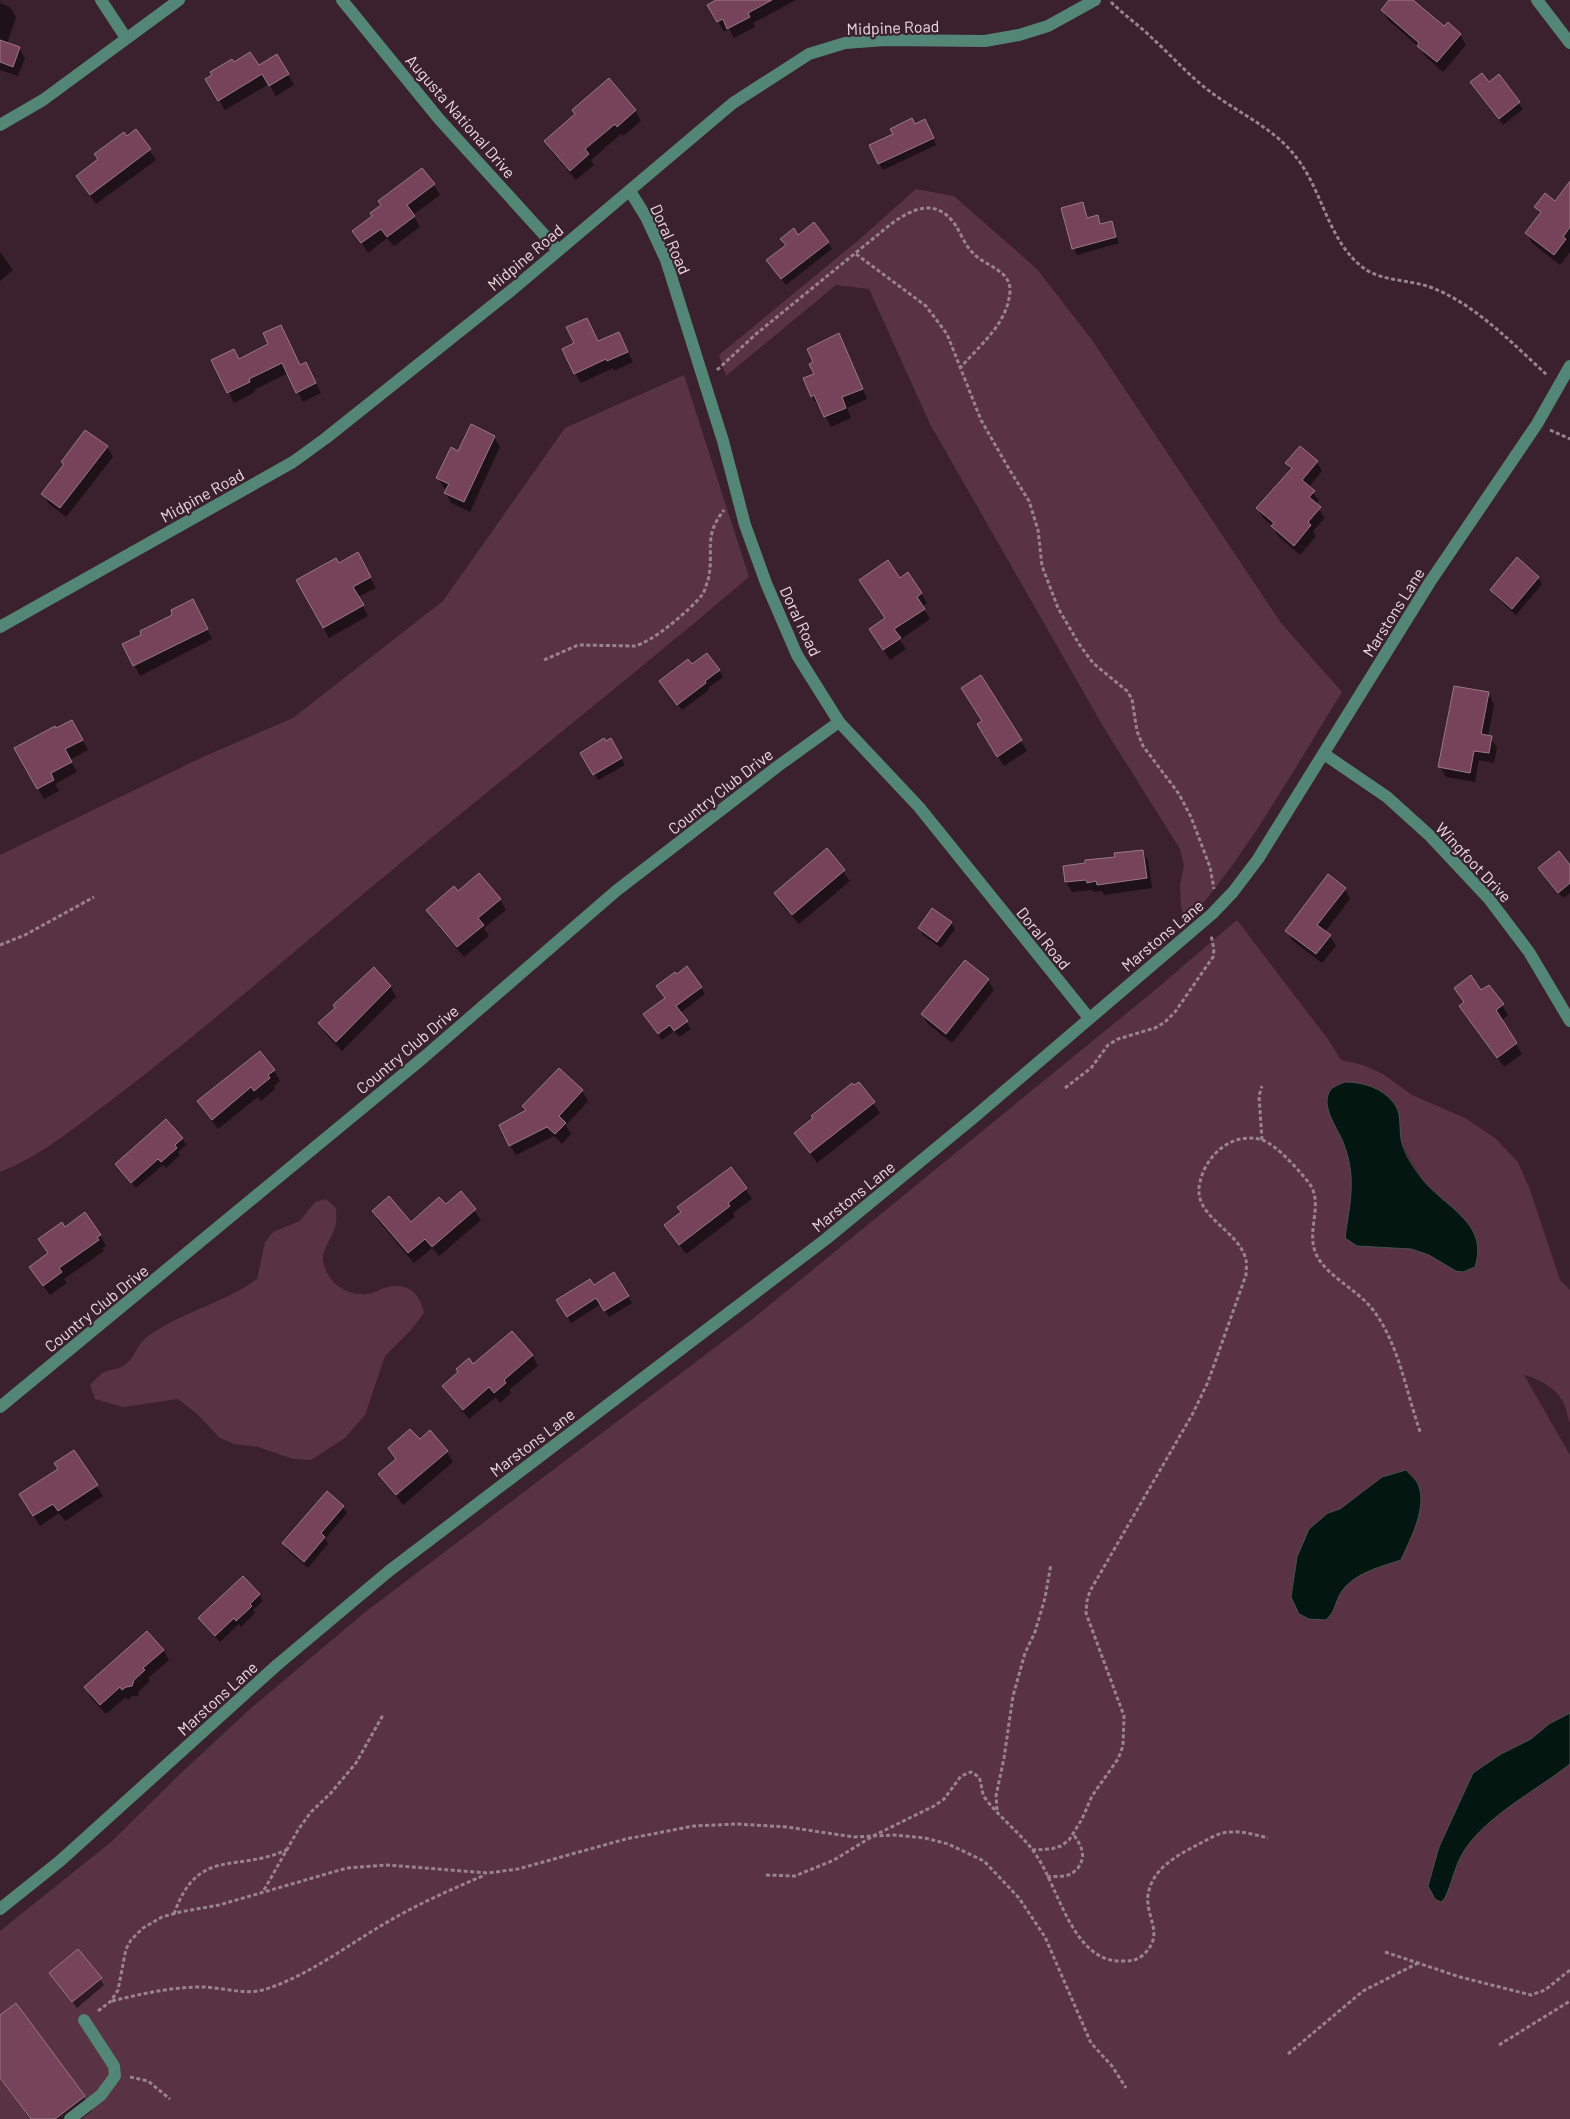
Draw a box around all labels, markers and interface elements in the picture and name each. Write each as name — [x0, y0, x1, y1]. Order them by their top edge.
street label: Midpine Road — [846, 16, 940, 38]
street label: Augusta National Drive — [402, 50, 520, 182]
street label: Doral Road — [647, 201, 695, 277]
street label: Midpine Road — [483, 220, 567, 294]
street label: Midpine Road — [157, 464, 247, 526]
street label: Marstons Lane — [1358, 564, 1428, 660]
street label: Doral Road — [777, 583, 825, 659]
street label: Country Club Drive — [664, 744, 776, 838]
street label: Wingfoot Drive — [1432, 818, 1516, 906]
street label: Marstons Lane — [1117, 895, 1207, 975]
street label: Doral Road — [1013, 903, 1075, 973]
street label: Country Club Drive — [352, 1001, 462, 1097]
street label: Marstons Lane — [808, 1157, 898, 1235]
street label: Country Club Drive — [40, 1260, 152, 1356]
street label: Marstons Lane — [486, 1404, 578, 1480]
street label: Marstons Lane — [173, 1657, 261, 1739]

